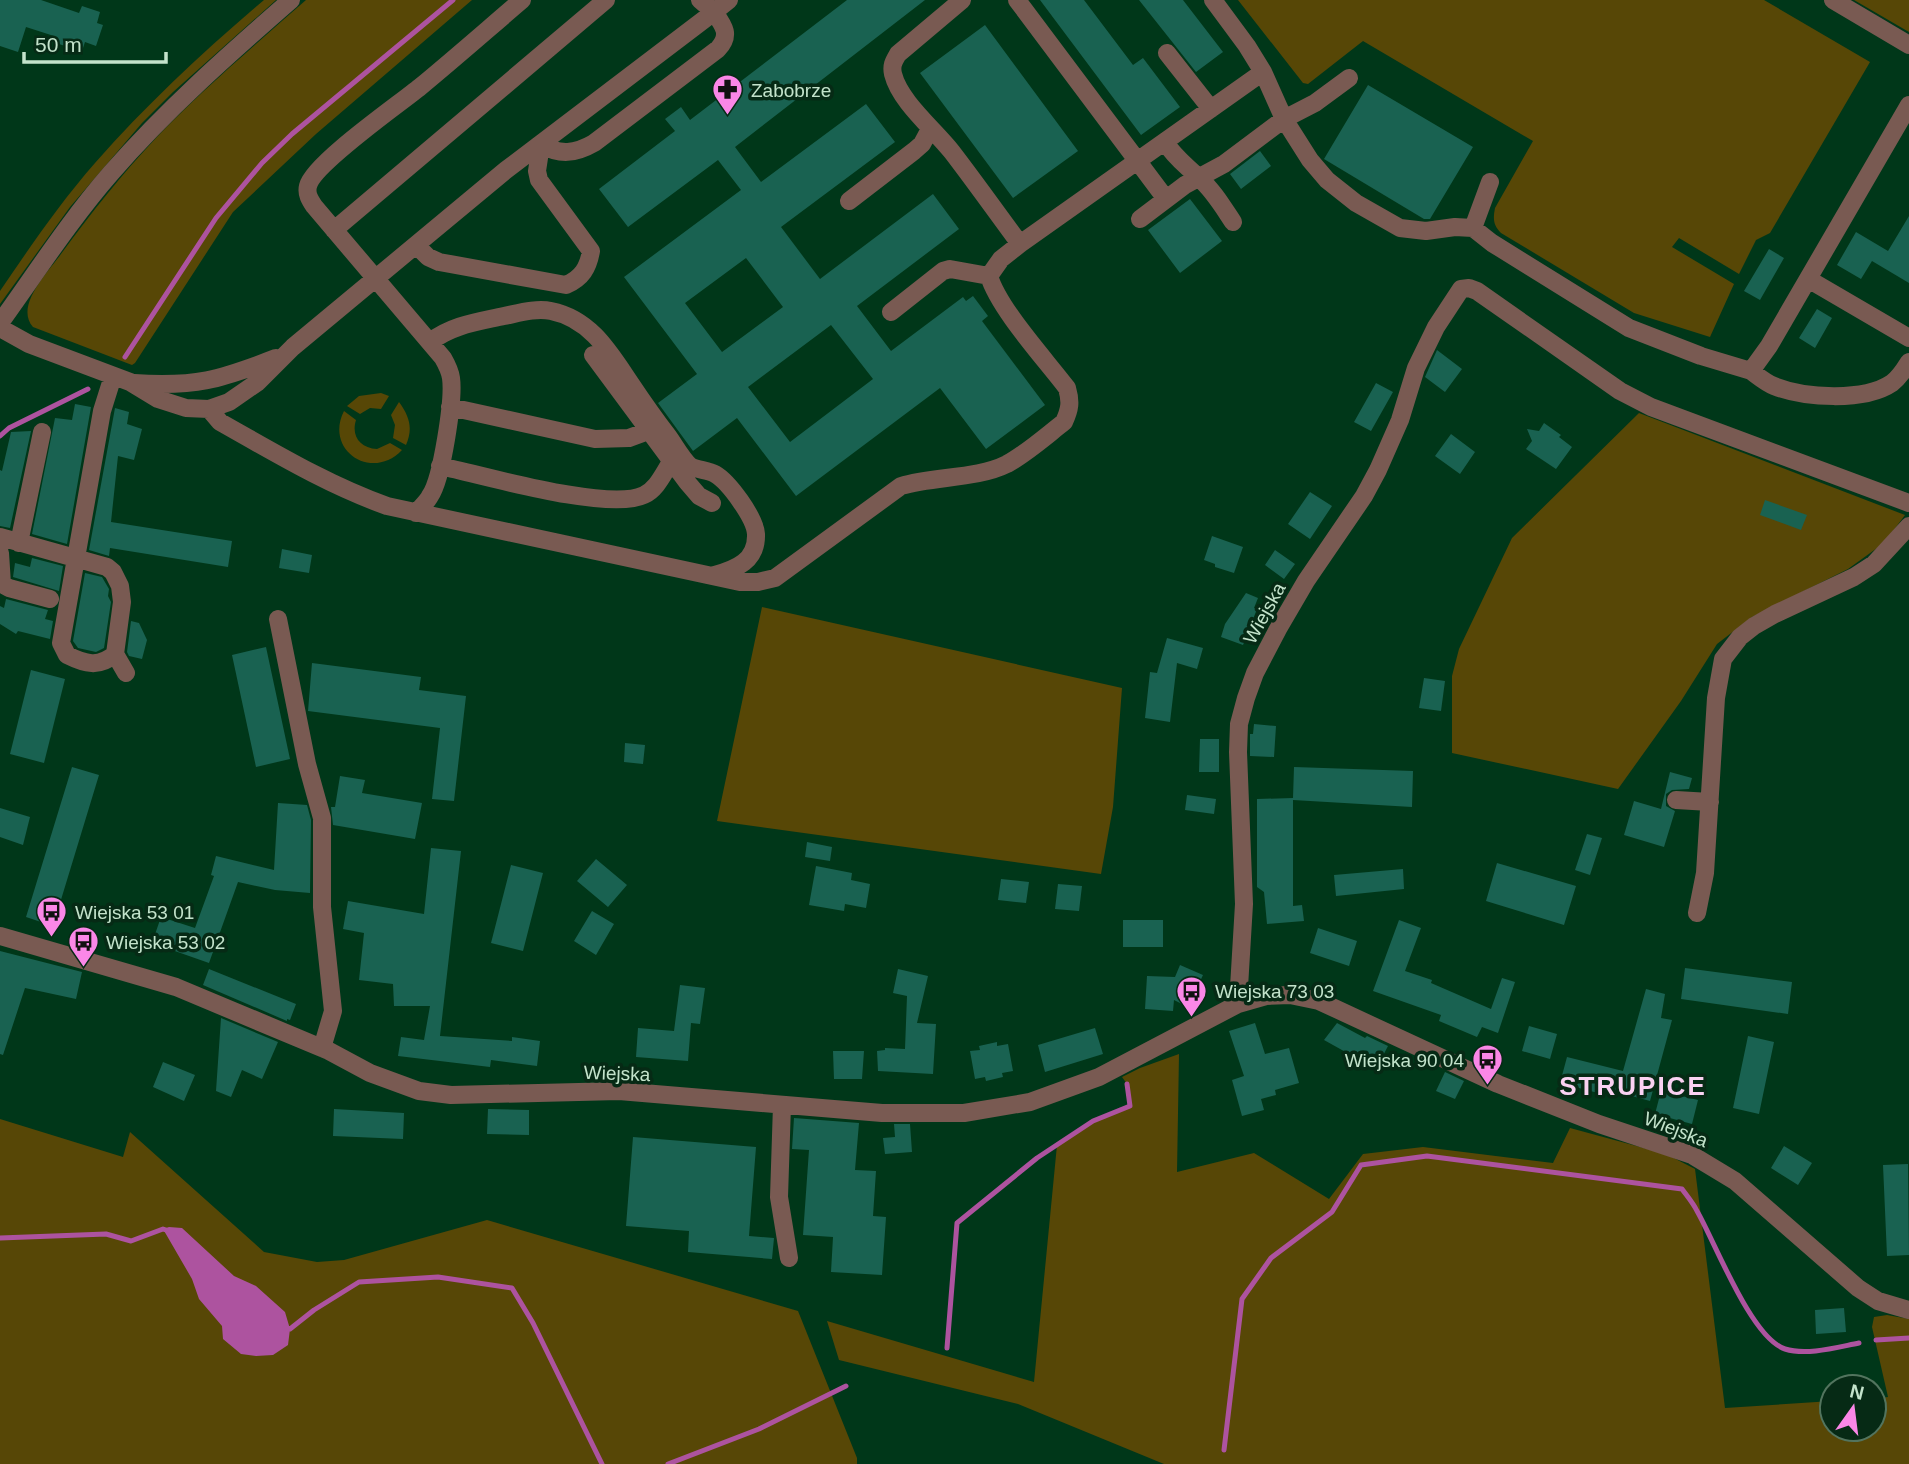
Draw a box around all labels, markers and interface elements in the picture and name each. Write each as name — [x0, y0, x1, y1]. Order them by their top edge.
scale bar — [24, 21, 166, 65]
text: 50 m — [35, 33, 82, 56]
pharmacy icon: Zabobrze — [711, 73, 745, 117]
place label: Zabobrze — [751, 80, 831, 101]
street label: Wiejska — [1239, 579, 1290, 647]
bus stop icon: Wiejska 53 01 — [35, 895, 69, 939]
place label: Wiejska 53 01 — [75, 902, 194, 923]
bus stop icon: Wiejska 53 02 — [66, 925, 100, 969]
place label: Wiejska 53 02 — [106, 932, 225, 953]
bus stop icon: Wiejska 73 03 — [1175, 974, 1209, 1018]
place label: Wiejska 73 03 — [1215, 981, 1334, 1002]
bus stop icon: Wiejska 90 04 — [1470, 1043, 1504, 1087]
place label: Wiejska 90 04 — [1345, 1050, 1464, 1071]
street label: Wiejska — [583, 1062, 651, 1085]
district label: STRUPICE — [1559, 1071, 1707, 1101]
street label: Wiejska — [1641, 1108, 1711, 1151]
north arrow — [1818, 1373, 1888, 1443]
text: N — [1848, 1380, 1866, 1404]

